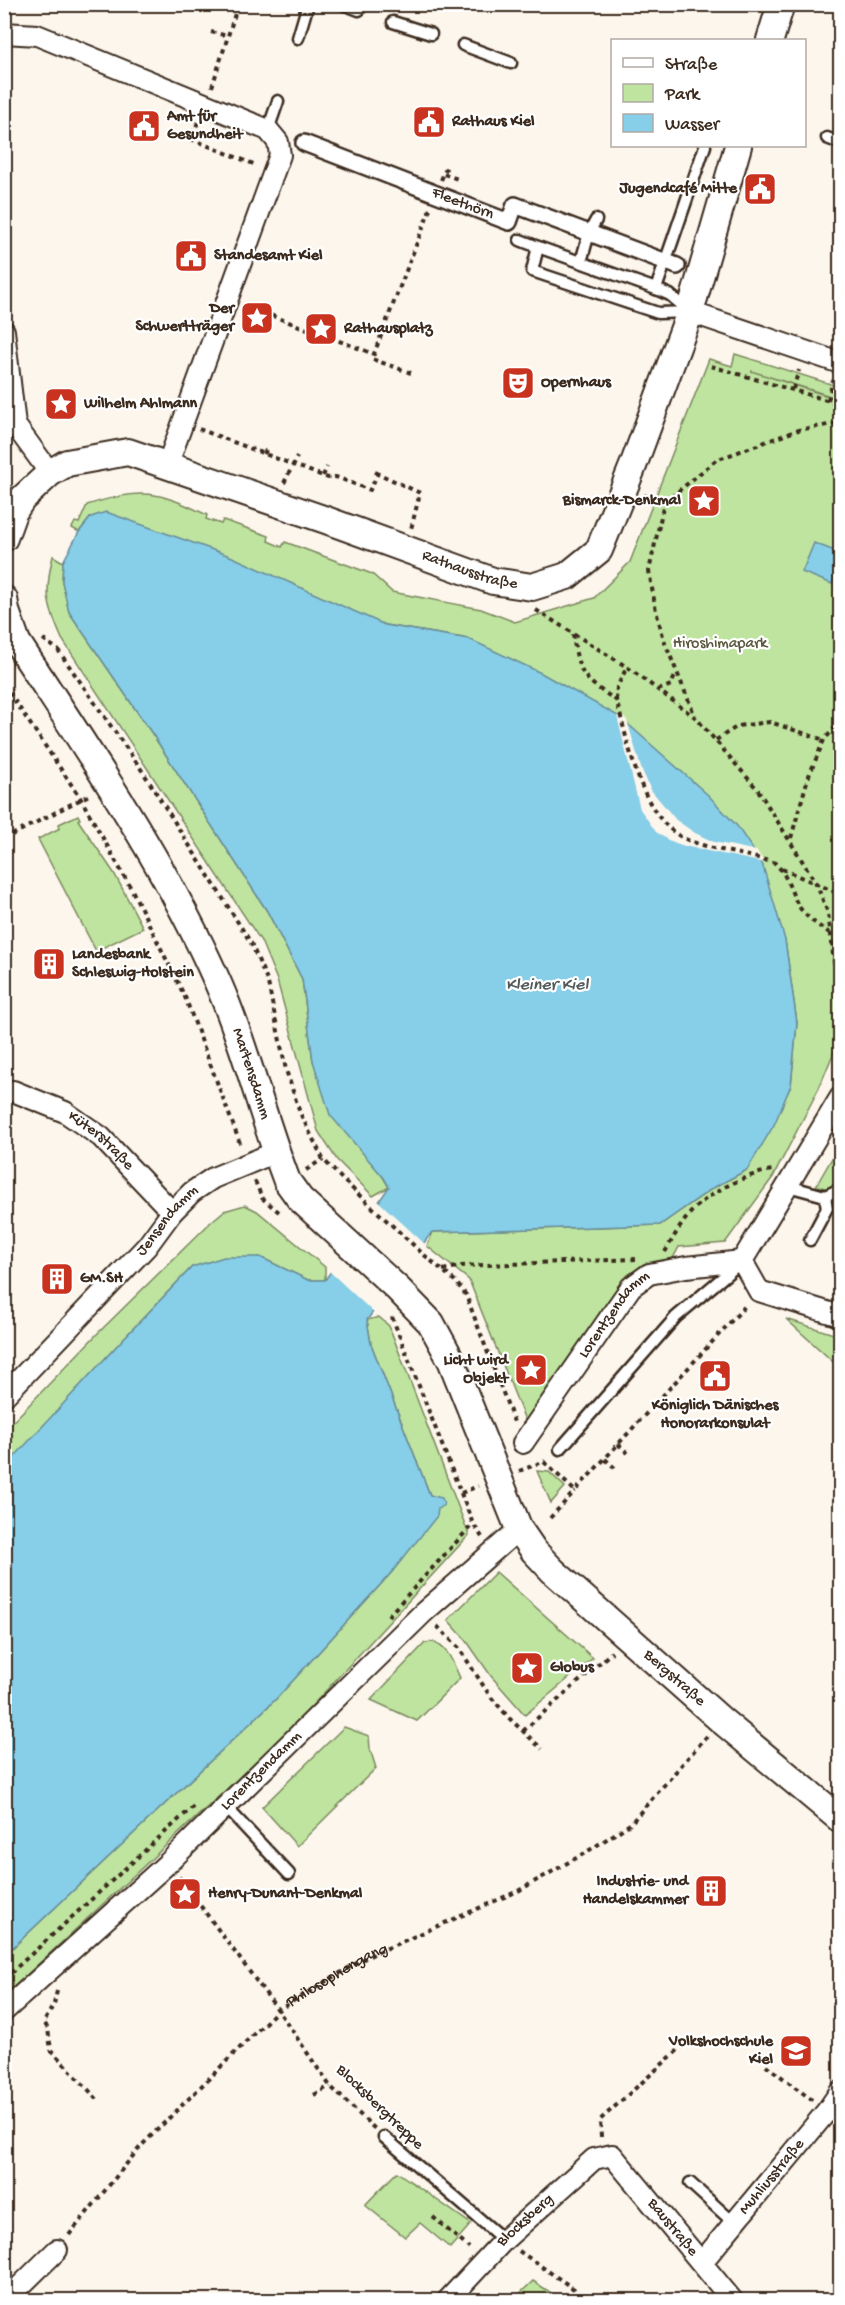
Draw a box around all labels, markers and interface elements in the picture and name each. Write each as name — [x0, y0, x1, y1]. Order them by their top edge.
legend — [611, 39, 806, 147]
text: Straße — [665, 55, 718, 76]
text: Park — [664, 85, 701, 106]
public building icon: Rathaus Kiel — [411, 104, 447, 140]
place label: Amt für Gesundheit — [166, 107, 244, 145]
public building icon: Amt für Gesundheit — [126, 108, 162, 144]
place label: Rathaus Kiel — [451, 113, 535, 132]
text: Wasser — [665, 115, 721, 136]
public building icon: Jugendcafé Mitte — [742, 171, 778, 207]
place label: Jugendcafé Mitte — [619, 179, 738, 199]
street label: Fleethörn — [428, 183, 497, 225]
public building icon: Standesamt Kiel — [173, 238, 209, 274]
place label: Standesamt Kiel — [214, 247, 323, 266]
place label: Der Schwertträger — [136, 300, 236, 337]
place icon: Der Schwertträger — [239, 300, 275, 336]
place icon: Rathausplatz — [303, 311, 339, 347]
place label: Rathausplatz — [343, 320, 433, 339]
theatre icon: Opernhaus — [500, 365, 536, 401]
place label: Opernhaus — [541, 374, 612, 393]
place icon: Wilhelm Ahlmann — [43, 386, 79, 422]
place label: Wilhelm Ahlmann — [83, 395, 198, 414]
place icon: Bismarck-Denkmal — [686, 483, 722, 519]
place label: Bismarck-Denkmal — [562, 492, 681, 511]
street label: Rathausstraße — [419, 546, 519, 594]
park label: Hiroshimapark — [673, 635, 769, 654]
building icon: Landesbank Schleswig-Holstein — [31, 946, 67, 982]
place label: Landesbank Schleswig-Holstein — [72, 946, 194, 983]
water label: Kleiner Kiel — [506, 975, 589, 996]
street label: Martensdamm — [227, 1026, 275, 1122]
street label: Küterstraße — [64, 1107, 138, 1175]
street label: Jensendamm — [133, 1181, 203, 1260]
building icon: GM.SH — [39, 1261, 75, 1297]
street label: Lorentzendamm — [575, 1266, 654, 1362]
place label: GM.SH — [80, 1270, 124, 1289]
place label: Licht wird Objekt — [443, 1352, 510, 1389]
place icon: Licht wird Objekt — [513, 1352, 549, 1388]
public building icon: Königlich Dänisches Honorarkonsulat — [697, 1358, 733, 1394]
place label: Königlich Dänisches Honorarkonsulat — [651, 1397, 779, 1434]
street label: Bergstraße — [638, 1645, 709, 1711]
place icon: Globus — [509, 1650, 545, 1686]
place label: Globus — [550, 1659, 595, 1678]
street label: Lorentzendamm — [217, 1727, 307, 1815]
place label: Industrie- und Handelskammer — [583, 1873, 690, 1910]
building icon: Industrie- und Handelskammer — [693, 1873, 729, 1909]
place icon: Henry-Dunant-Denkmal — [167, 1876, 203, 1912]
place label: Henry-Dunant-Denkmal — [208, 1885, 363, 1904]
street label: Philosophengang — [282, 1940, 391, 2013]
place label: Volkshochschule Kiel — [668, 2033, 774, 2070]
school or university icon: Volkshochschule Kiel — [778, 2033, 814, 2069]
street label: Blocksbergtreppe — [331, 2061, 427, 2155]
street label: Muhliusstraße — [735, 2135, 809, 2219]
street label: Blocksberg — [492, 2190, 558, 2252]
street label: Baustraße — [642, 2194, 702, 2261]

